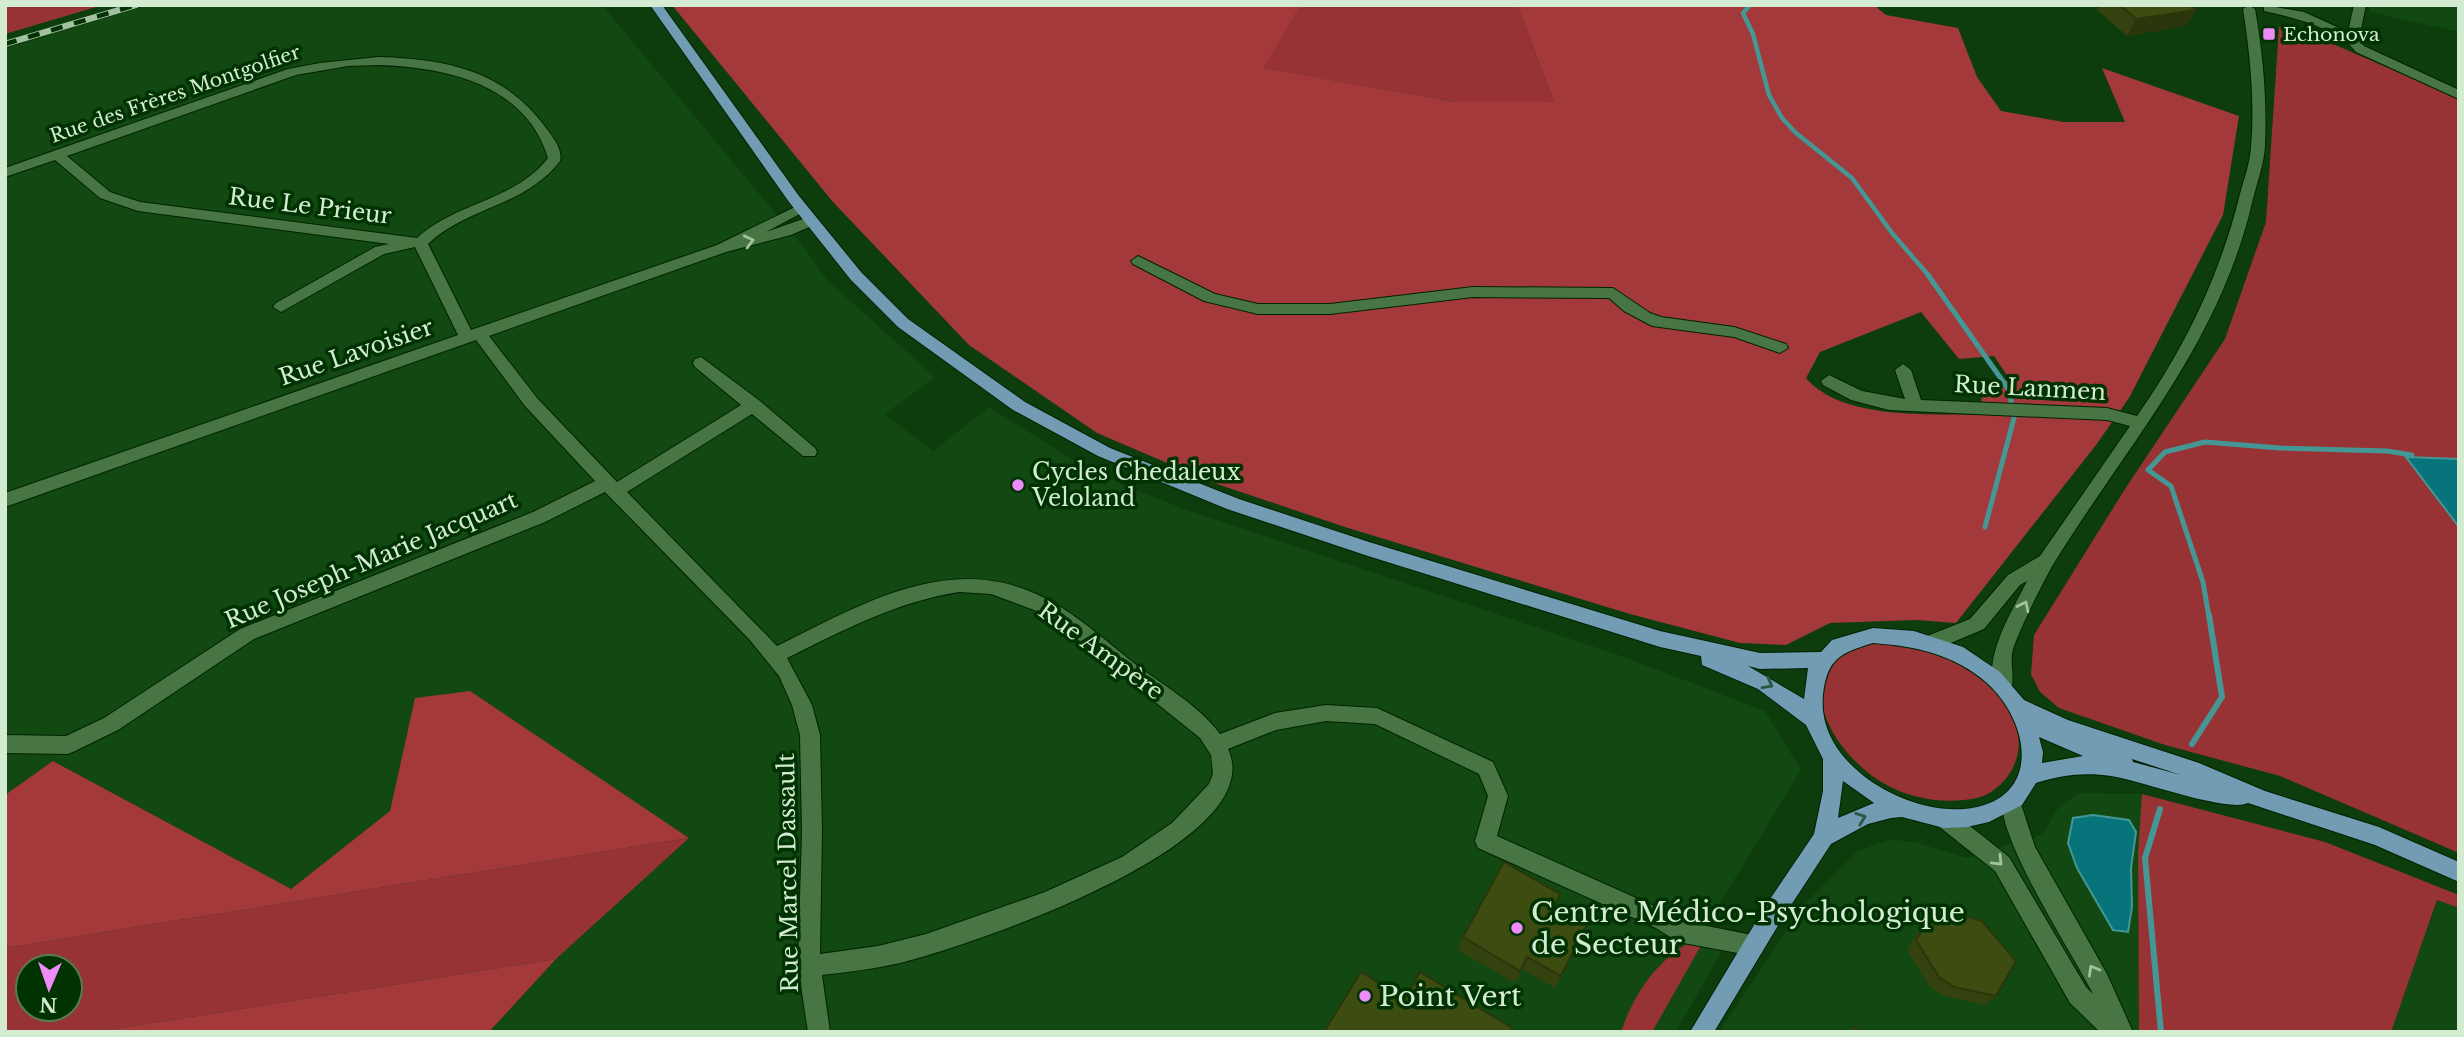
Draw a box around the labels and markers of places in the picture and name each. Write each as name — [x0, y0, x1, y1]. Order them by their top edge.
place label: Echonova — [2283, 23, 2380, 46]
marker: Echonova — [2261, 26, 2277, 42]
place label: Cycles Chedaleux Veloland — [1031, 458, 1240, 512]
marker: Cycles Chedaleux Veloland — [1010, 477, 1026, 493]
place label: Centre Médico-Psychologique de Secteur — [1531, 895, 1965, 962]
marker: Centre Médico-Psychologique de Secteur — [1509, 920, 1525, 936]
place label: Point Vert — [1379, 979, 1522, 1014]
marker: Point Vert — [1357, 988, 1373, 1004]

